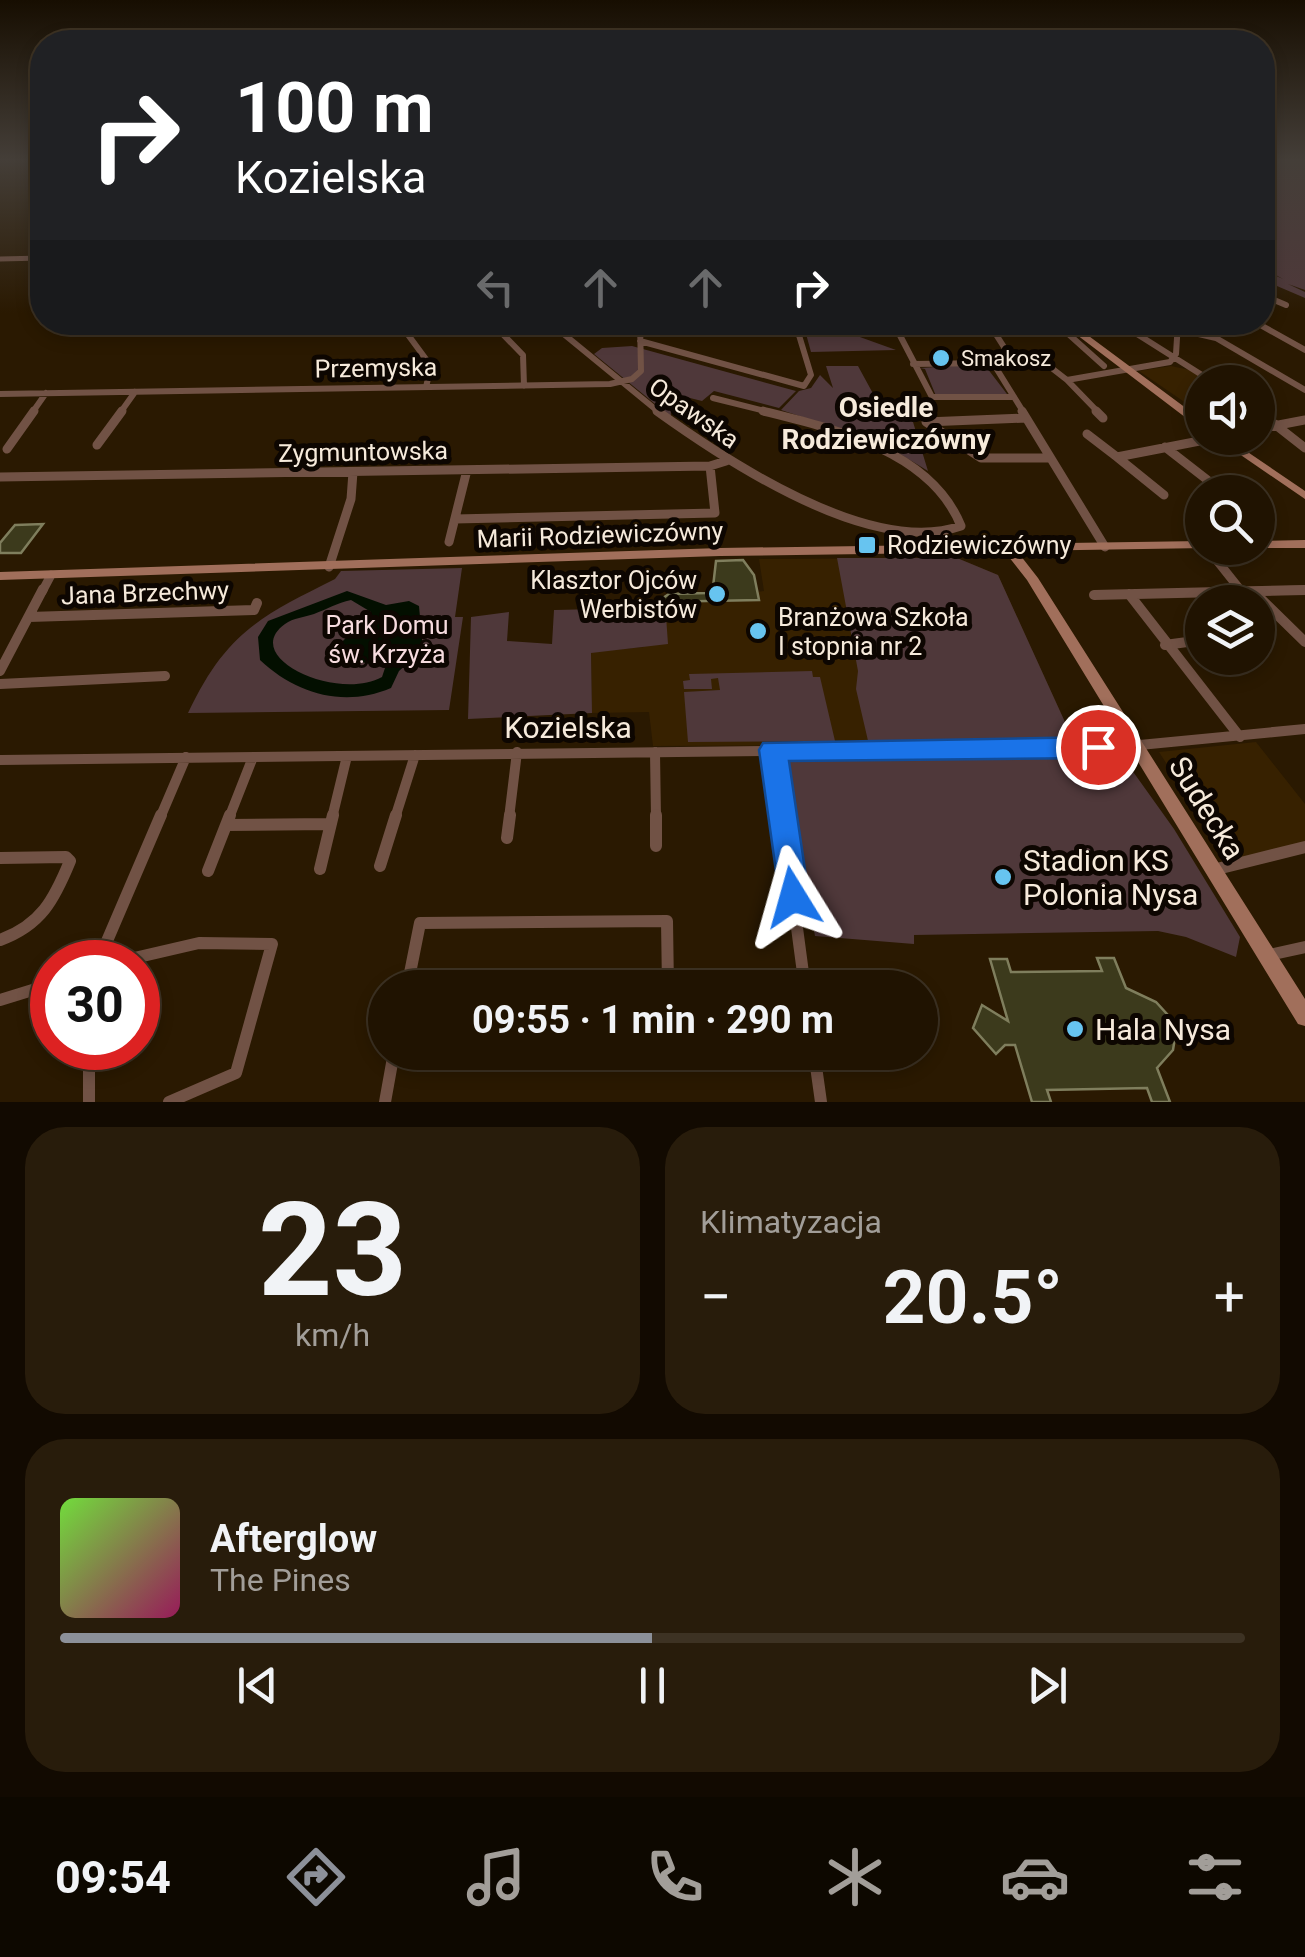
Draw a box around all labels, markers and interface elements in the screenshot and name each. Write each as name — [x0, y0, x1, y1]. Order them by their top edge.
text: 100 m — [235, 67, 434, 149]
icon: right — [70, 70, 200, 200]
text: Kozielska — [235, 151, 427, 204]
icon: left — [468, 260, 523, 315]
icon: ahead — [573, 260, 628, 315]
icon: ahead — [678, 260, 733, 315]
icon: right — [783, 260, 838, 315]
place label: Smakosz — [961, 346, 1051, 371]
marker: Smakosz — [930, 347, 952, 369]
street label: Przemyska — [314, 352, 438, 384]
map controls — [1185, 365, 1275, 675]
button: sound — [1185, 365, 1275, 455]
street label: Opawska — [644, 372, 744, 454]
district label: Osiedle Rodziewiczówny — [781, 391, 991, 456]
street label: Zygmuntowska — [278, 436, 448, 468]
button: search — [1185, 475, 1275, 565]
street label: Marii Rodziewiczówny — [476, 516, 724, 554]
place label: Rodziewiczówny — [887, 531, 1072, 560]
marker: Rodziewiczówny — [856, 534, 878, 556]
place label: Klasztor Ojców Werbistów — [530, 566, 697, 624]
street label: Jana Brzechwy — [61, 576, 230, 610]
marker: Klasztor Ojców Werbistów — [706, 583, 728, 605]
button: layers — [1185, 585, 1275, 675]
place label: Branżowa Szkoła I stopnia nr 2 — [778, 603, 969, 661]
park label: Park Domu św. Krzyża — [326, 611, 448, 669]
marker: Branżowa Szkoła I stopnia nr 2 — [747, 620, 769, 642]
pin — [1056, 705, 1141, 790]
street label: Kozielska — [504, 710, 632, 745]
icon: arrive — [1071, 720, 1126, 775]
street label: Sudecka — [1162, 750, 1252, 866]
place label: Stadion KS Polonia Nysa — [1023, 843, 1198, 912]
position arrow — [741, 845, 845, 949]
marker: Stadion KS Polonia Nysa — [992, 866, 1014, 888]
speed limit sign: 30 — [30, 940, 160, 1070]
text: 09:55 · 1 min · 290 m — [472, 998, 834, 1042]
place label: Hala Nysa — [1095, 1012, 1231, 1047]
marker: Hala Nysa — [1064, 1018, 1086, 1040]
text: 23 — [258, 1174, 407, 1327]
text: Klimatyzacja — [700, 1203, 882, 1241]
text: 20.5° — [883, 1253, 1063, 1341]
text: − — [700, 1265, 731, 1329]
text: + — [1214, 1265, 1245, 1329]
text: km/h — [295, 1316, 370, 1354]
text: Afterglow — [210, 1517, 377, 1561]
text: The Pines — [210, 1561, 351, 1599]
icon: previous — [230, 1658, 285, 1713]
icon: pause — [625, 1658, 680, 1713]
icon: next — [1020, 1658, 1075, 1713]
icon: directions — [281, 1842, 351, 1912]
icon: music — [461, 1842, 531, 1912]
icon: phone — [640, 1842, 710, 1912]
icon: climate — [820, 1842, 890, 1912]
icon: car — [1000, 1842, 1070, 1912]
icon: filters — [1180, 1842, 1250, 1912]
text: 09:54 — [55, 1851, 171, 1904]

